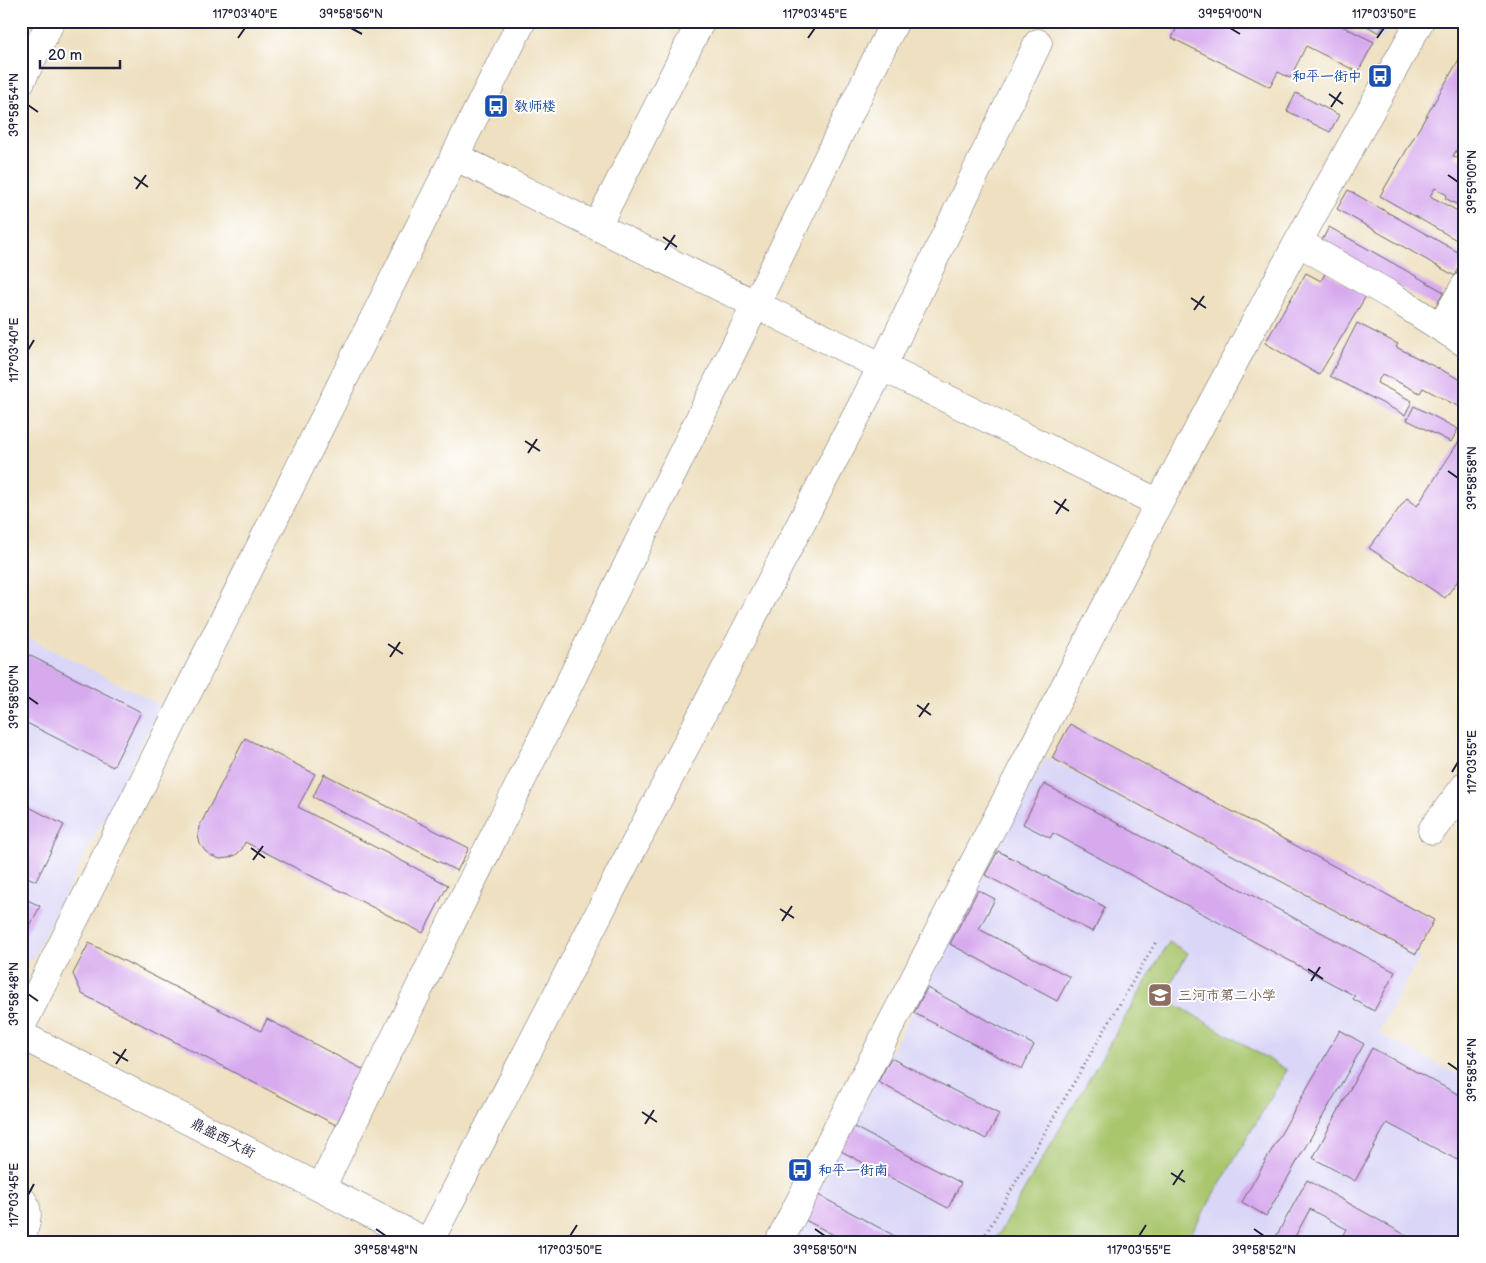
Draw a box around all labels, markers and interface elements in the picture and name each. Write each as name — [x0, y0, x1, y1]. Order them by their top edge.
text: 117°03'40"E — [213, 7, 277, 22]
text: 39°58'56"N — [319, 7, 383, 22]
text: 117°03'45"E — [783, 7, 847, 22]
text: 39°59'00"N — [1198, 7, 1262, 22]
text: 117°03'50"E — [1352, 7, 1416, 22]
scale bar — [40, 38, 120, 70]
text: 20 m — [48, 46, 82, 65]
bus stop icon: 和平一街中 — [1367, 63, 1393, 89]
place label: 和平一街中 — [1292, 68, 1362, 85]
text: 39°58'54"N — [7, 73, 22, 137]
bus stop icon: 教师楼 — [483, 93, 509, 119]
place label: 教师楼 — [514, 98, 556, 115]
text: 39°59'00"N — [1465, 150, 1480, 214]
text: 117°03'40"E — [7, 318, 22, 382]
text: 39°58'58"N — [1465, 446, 1480, 510]
text: 39°58'50"N — [7, 665, 22, 729]
text: 117°03'55"E — [1465, 730, 1480, 794]
text: 39°58'48"N — [7, 962, 22, 1026]
school or university icon: 三河市第二小学 — [1147, 982, 1173, 1008]
place label: 三河市第二小学 — [1178, 987, 1276, 1004]
text: 39°58'54"N — [1465, 1038, 1480, 1102]
street label: 鼎盛西大街 — [188, 1115, 258, 1161]
bus stop icon: 和平一街南 — [787, 1157, 813, 1183]
place label: 和平一街南 — [818, 1162, 888, 1179]
text: 117°03'45"E — [7, 1163, 22, 1227]
text: 39°58'48"N — [354, 1243, 418, 1258]
text: 117°03'50"E — [538, 1243, 602, 1258]
text: 39°58'50"N — [793, 1243, 857, 1258]
text: 117°03'55"E — [1107, 1243, 1171, 1258]
text: 39°58'52"N — [1232, 1243, 1296, 1258]

